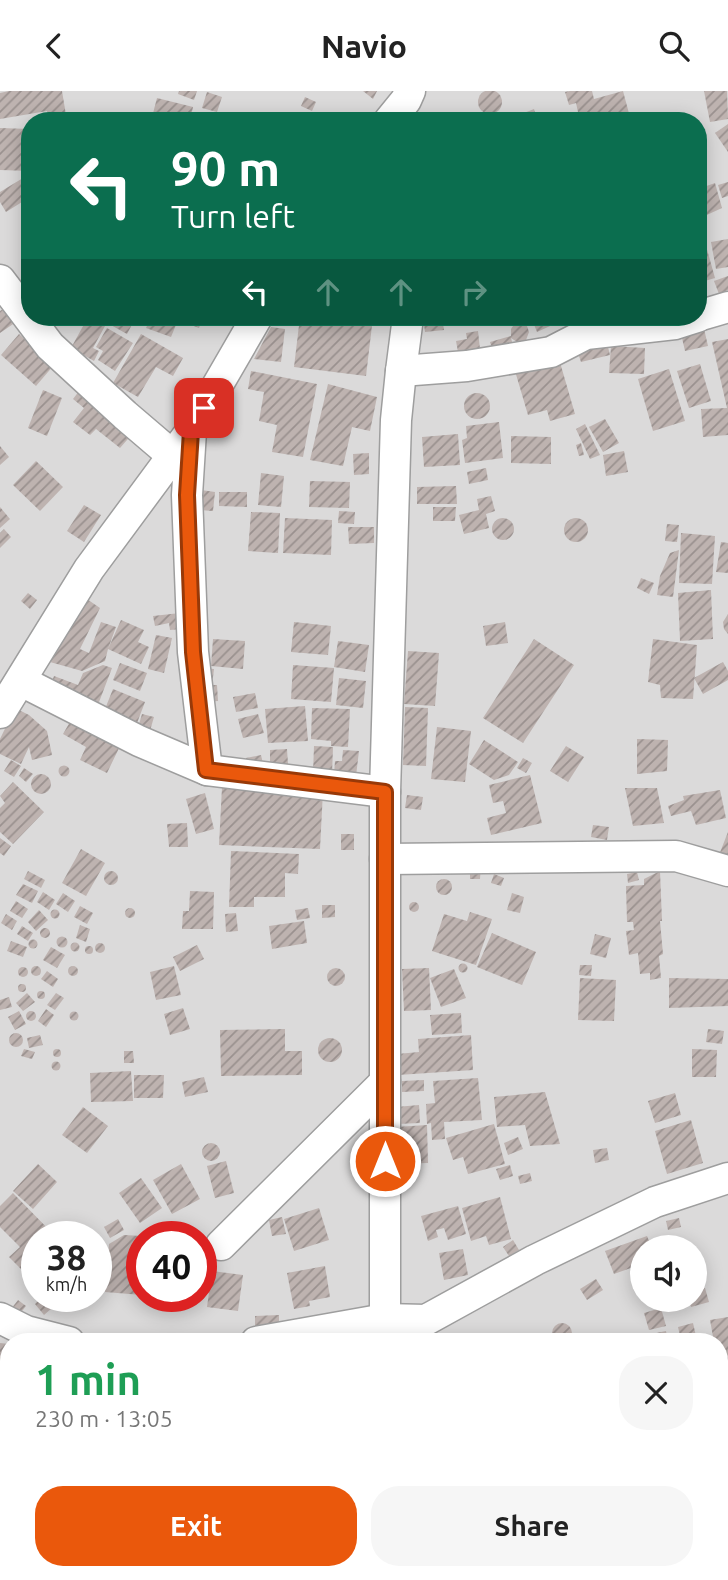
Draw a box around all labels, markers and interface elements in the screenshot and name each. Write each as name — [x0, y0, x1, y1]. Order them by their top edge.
icon: back — [35, 27, 73, 65]
icon: search — [655, 27, 693, 65]
text: Navio — [321, 28, 407, 64]
icon: left — [56, 140, 147, 231]
text: 90 m — [171, 140, 280, 195]
text: Turn left — [171, 198, 295, 234]
icon: left — [236, 273, 274, 311]
icon: ahead — [309, 273, 347, 311]
icon: ahead — [382, 273, 420, 311]
icon: right — [455, 273, 493, 311]
pin — [174, 378, 234, 438]
icon: arrive — [185, 389, 223, 427]
position arrow — [348, 1124, 422, 1198]
speed limit sign: 40 — [126, 1221, 217, 1312]
map controls — [630, 1235, 707, 1312]
button: sound — [630, 1235, 707, 1312]
text: 38 — [47, 1237, 86, 1277]
text: km/h — [46, 1274, 87, 1294]
text: 1 min — [35, 1356, 141, 1403]
button: close — [619, 1356, 693, 1430]
text: 230 m · 13:05 — [35, 1406, 173, 1431]
button: Exit — [35, 1486, 357, 1566]
button: Share — [371, 1486, 693, 1566]

